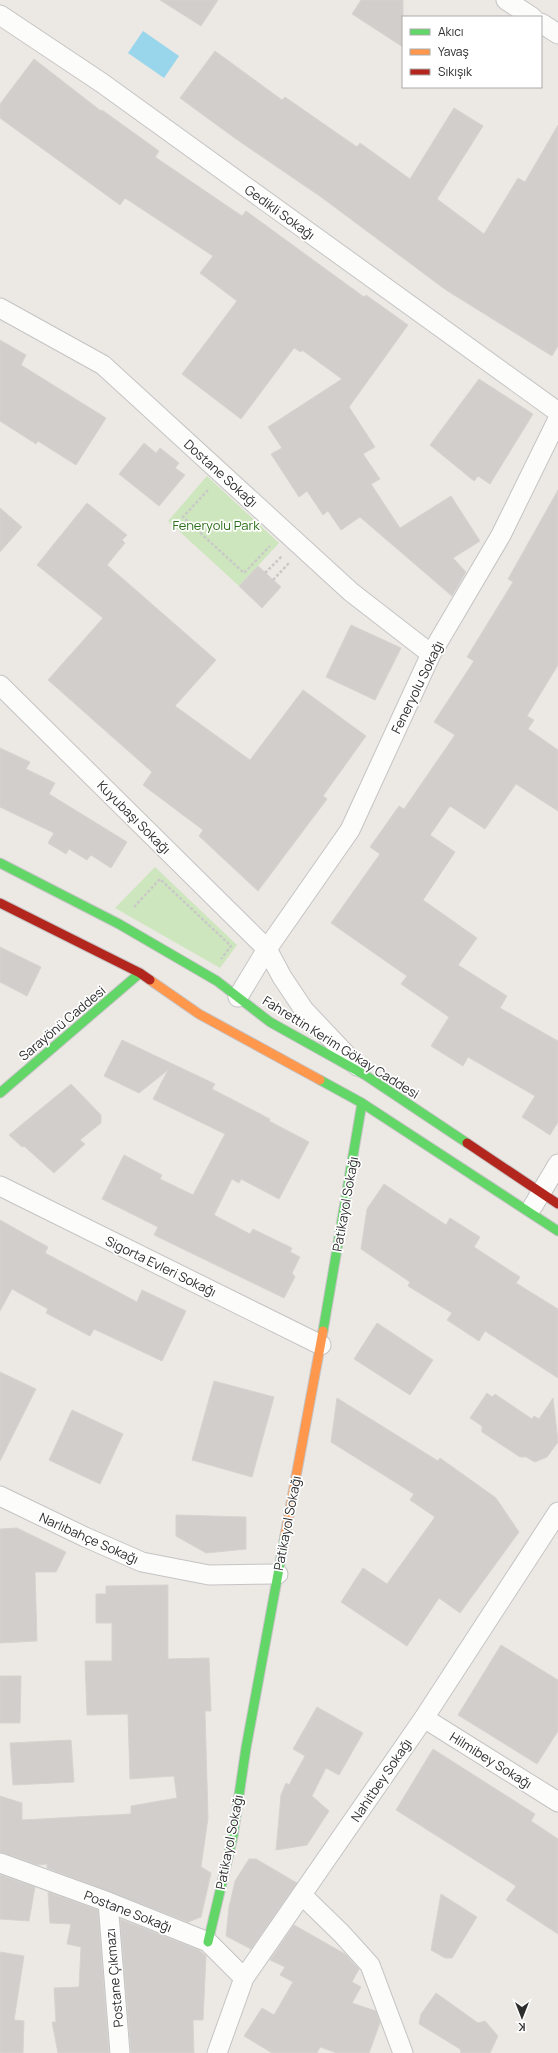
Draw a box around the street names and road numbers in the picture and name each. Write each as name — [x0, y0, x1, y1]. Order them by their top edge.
street label: Gedikli Sokağı — [241, 180, 319, 244]
street label: Dostane Sokağı — [180, 435, 262, 511]
street label: Feneryolu Sokağı — [387, 637, 447, 737]
street label: Kuyubaşı Sokağı — [93, 776, 175, 858]
street label: Sarayönü Caddesi — [15, 981, 109, 1065]
street label: Fahrettin Kerim Gökay Caddesi — [259, 991, 423, 1103]
street label: Patikayol Sokağı — [328, 1155, 362, 1253]
street label: Sigorta Evleri Sokağı — [103, 1231, 219, 1301]
street label: Patikayol Sokağı — [269, 1474, 305, 1572]
street label: Narlıbahçe Sokağı — [37, 1508, 141, 1568]
street label: Hilmibey Sokağı — [446, 1728, 536, 1792]
street label: Nahitbey Sokağı — [346, 1735, 416, 1825]
street label: Patikayol Sokağı — [211, 1793, 247, 1891]
street label: Postane Sokağı — [82, 1886, 174, 1936]
street label: Postane Çıkmazı — [101, 1928, 127, 2028]

